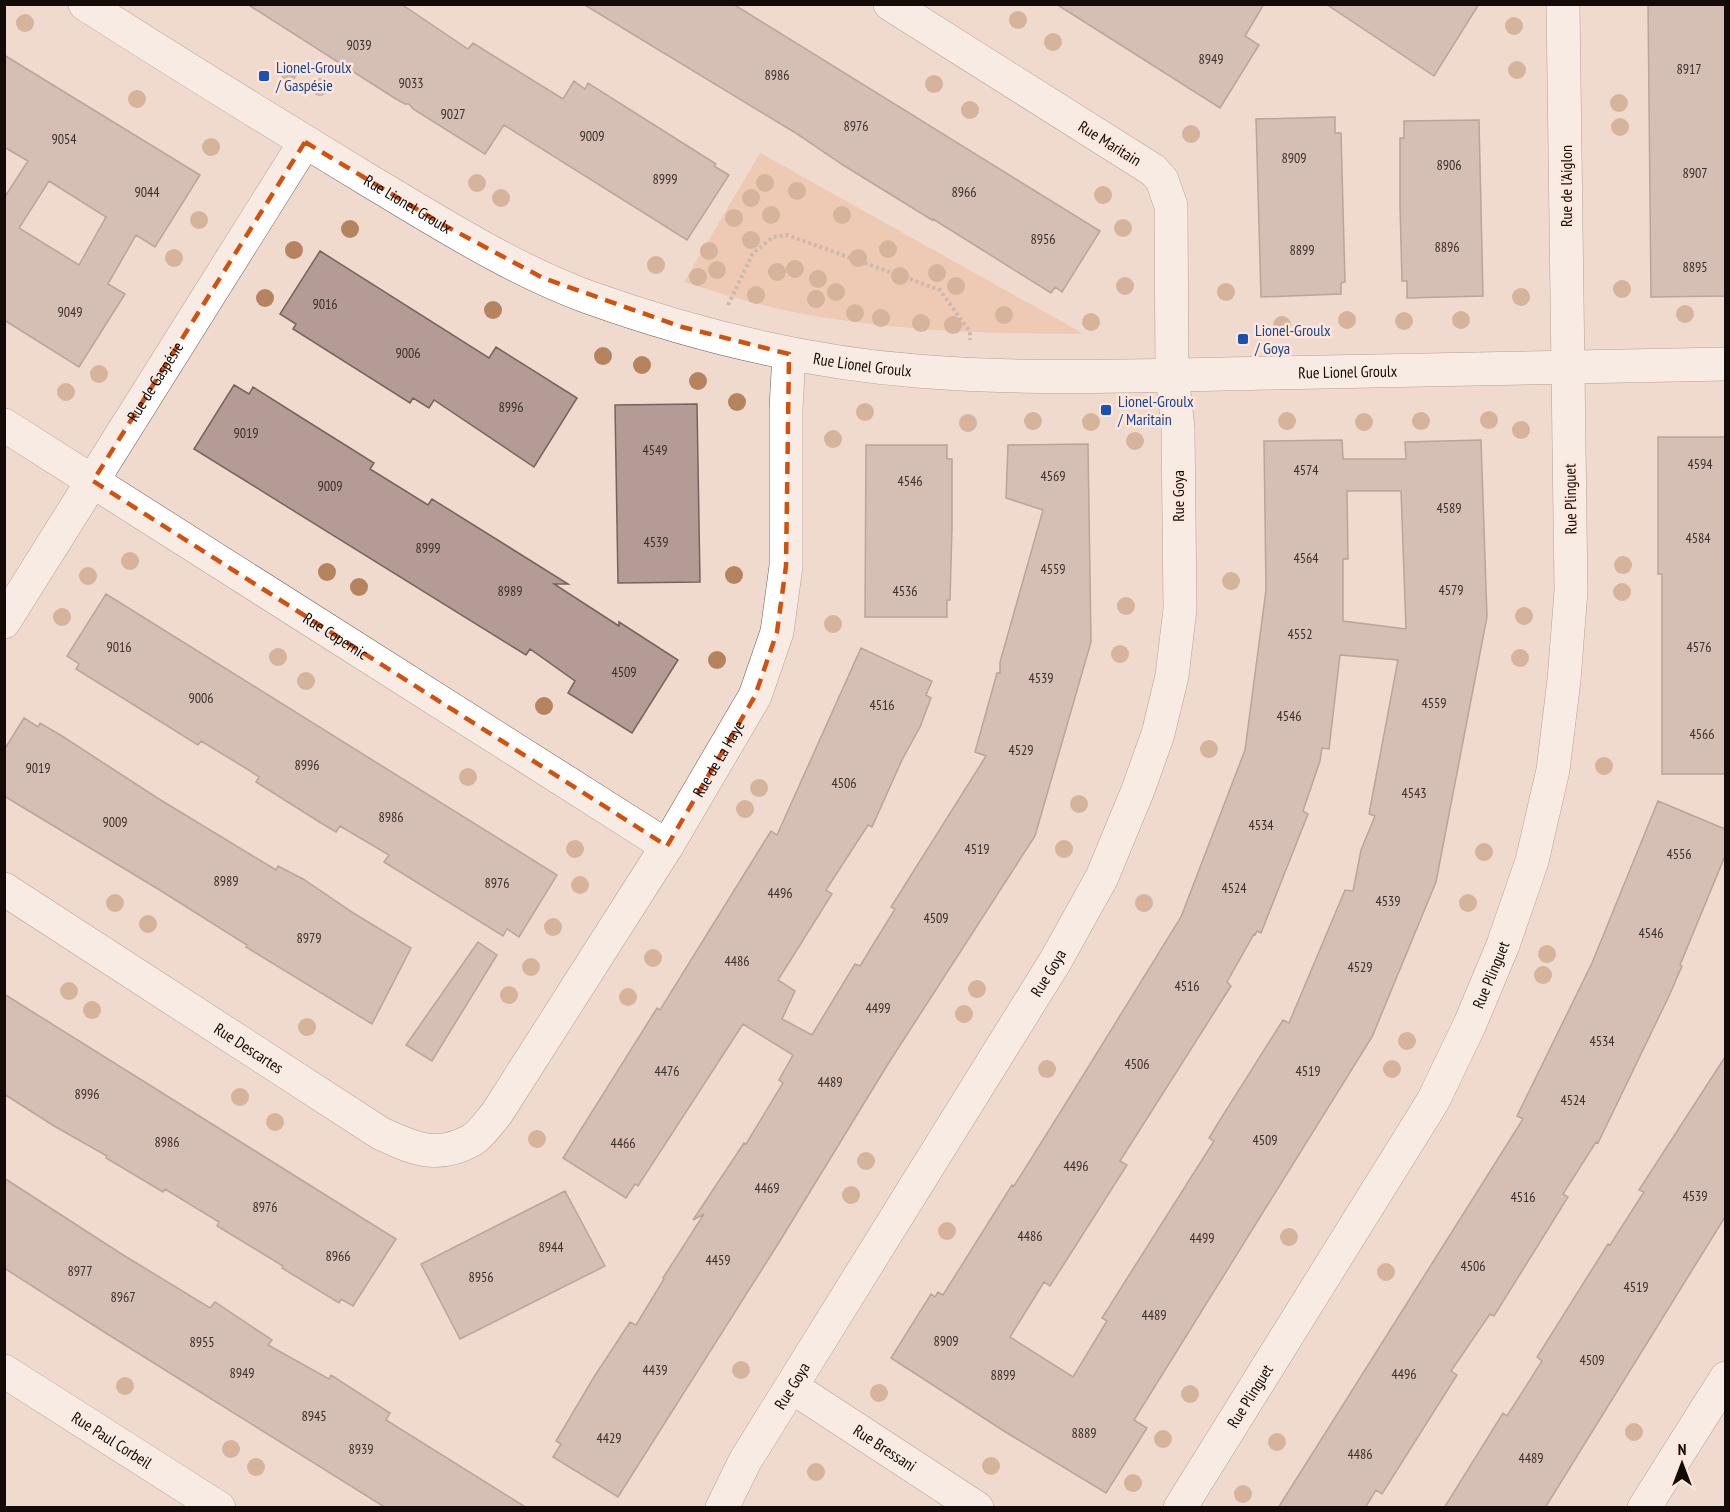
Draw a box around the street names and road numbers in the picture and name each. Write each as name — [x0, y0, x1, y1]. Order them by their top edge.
street label: Rue Maritain — [1075, 116, 1145, 170]
street label: Rue de l'Aiglon — [1556, 145, 1576, 227]
street label: Rue Lionel Groulx — [360, 170, 456, 238]
street label: Rue de Gaspésie — [122, 338, 187, 425]
street label: Rue Lionel Groulx — [812, 348, 913, 381]
street label: Rue Lionel Groulx — [1298, 361, 1398, 383]
street label: Rue Plinguet — [1559, 463, 1581, 535]
street label: Rue Goya — [1168, 470, 1188, 522]
street label: Rue Copernic — [300, 608, 372, 664]
street label: Rue de La Haye — [688, 717, 748, 801]
street label: Rue Plinguet — [1468, 938, 1514, 1011]
street label: Rue Goya — [1026, 946, 1070, 1000]
street label: Rue Descartes — [211, 1018, 287, 1078]
street label: Rue Goya — [770, 1358, 814, 1413]
street label: Rue Plinguet — [1222, 1360, 1277, 1431]
street label: Rue Paul Corbeil — [68, 1407, 156, 1473]
street label: Rue Bressani — [850, 1420, 920, 1476]

